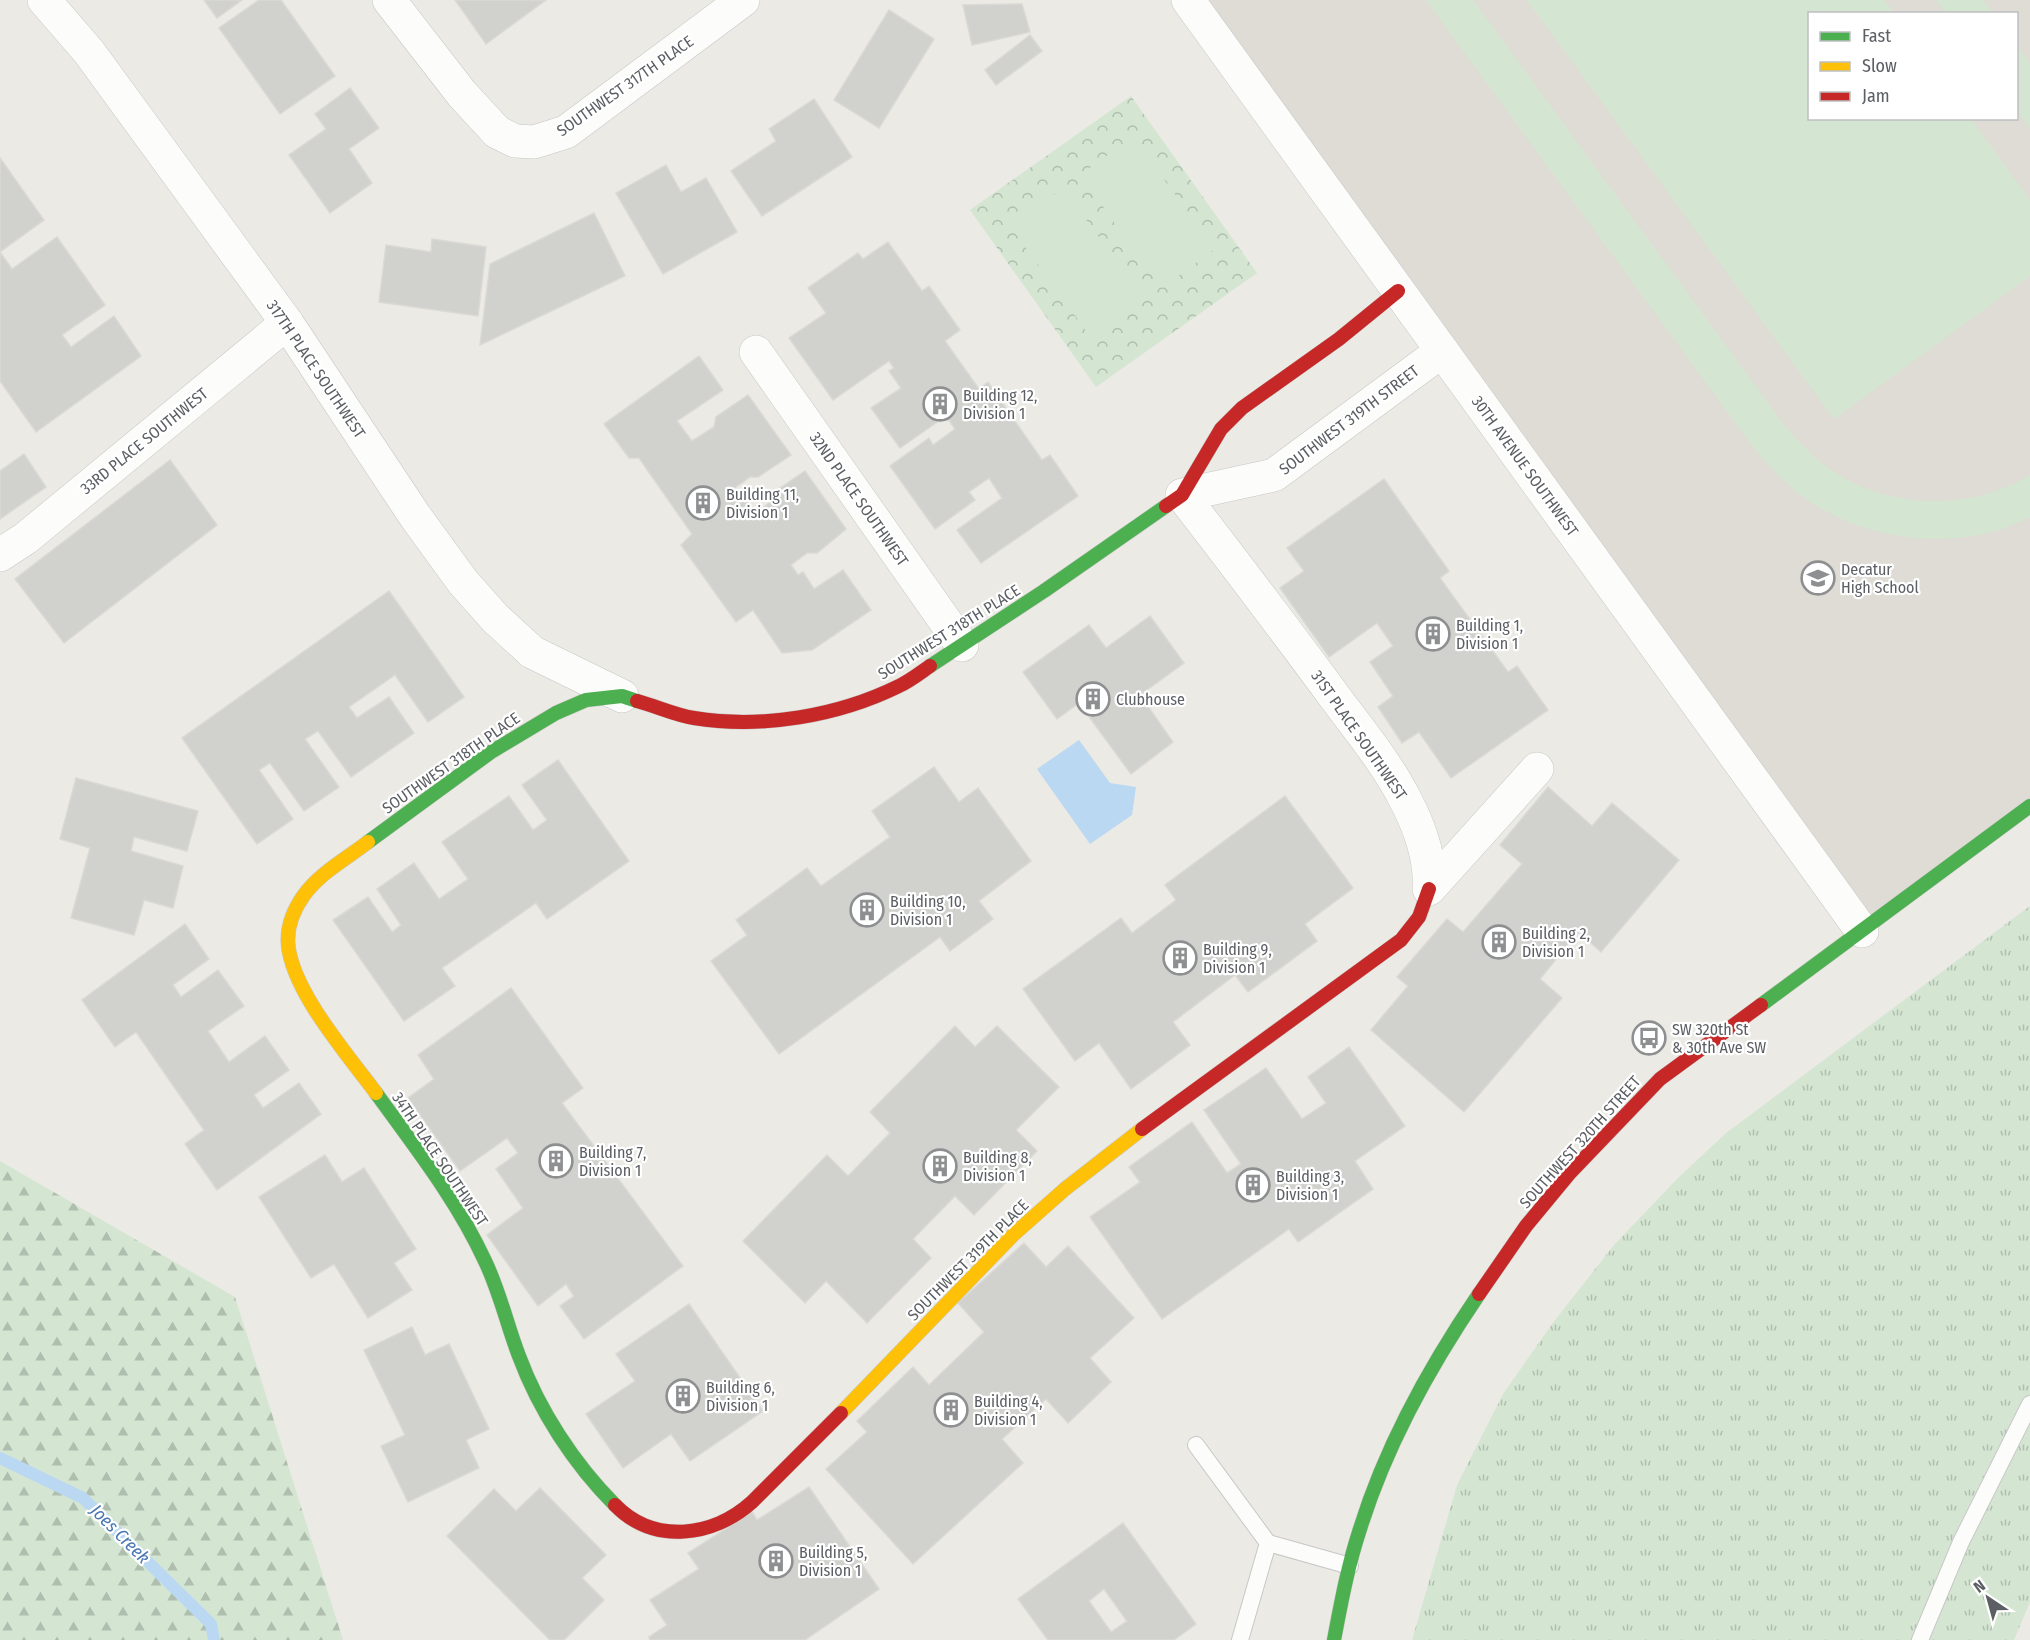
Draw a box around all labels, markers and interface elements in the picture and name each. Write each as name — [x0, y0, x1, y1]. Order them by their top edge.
legend — [1808, 12, 2018, 120]
text: Fast — [1862, 25, 1891, 47]
street label: SOUTHWEST 317TH PLACE — [553, 32, 697, 140]
text: Slow — [1862, 55, 1897, 77]
text: Jam — [1862, 85, 1890, 107]
street label: 317TH PLACE SOUTHWEST — [263, 296, 370, 442]
street label: SOUTHWEST 319TH STREET — [1275, 361, 1423, 479]
street label: 33RD PLACE SOUTHWEST — [77, 383, 212, 498]
building icon: Building 12, Division 1 — [922, 386, 958, 422]
place label: Building 12, Division 1 — [963, 386, 1037, 423]
street label: 30TH AVENUE SOUTHWEST — [1468, 392, 1583, 540]
street label: 32ND PLACE SOUTHWEST — [806, 428, 913, 570]
building icon: Building 11, Division 1 — [685, 485, 721, 521]
place label: Building 11, Division 1 — [726, 485, 799, 522]
school or university icon: Decatur High School — [1800, 560, 1836, 596]
place label: Decatur High School — [1841, 560, 1919, 597]
street label: SOUTHWEST 318TH PLACE — [875, 581, 1023, 683]
building icon: Building 1, Division 1 — [1415, 616, 1451, 652]
place label: Building 1, Division 1 — [1456, 616, 1523, 653]
street label: 31ST PLACE SOUTHWEST — [1307, 667, 1411, 804]
building icon: Clubhouse — [1075, 681, 1111, 717]
place label: Clubhouse — [1116, 690, 1185, 709]
street label: SOUTHWEST 318TH PLACE — [379, 708, 523, 818]
building icon: Building 10, Division 1 — [849, 892, 885, 928]
place label: Building 10, Division 1 — [890, 892, 966, 929]
building icon: Building 2, Division 1 — [1481, 924, 1517, 960]
place label: Building 2, Division 1 — [1522, 924, 1590, 961]
building icon: Building 9, Division 1 — [1162, 940, 1198, 976]
place label: Building 9, Division 1 — [1203, 940, 1272, 977]
bus stop icon: SW 320th St & 30th Ave SW — [1631, 1020, 1667, 1056]
place label: SW 320th St & 30th Ave SW — [1672, 1020, 1766, 1057]
street label: SOUTHWEST 320TH STREET — [1516, 1071, 1645, 1212]
street label: 34TH PLACE SOUTHWEST — [388, 1089, 492, 1230]
building icon: Building 7, Division 1 — [538, 1143, 574, 1179]
place label: Building 7, Division 1 — [579, 1143, 646, 1180]
building icon: Building 8, Division 1 — [922, 1148, 958, 1184]
place label: Building 8, Division 1 — [963, 1148, 1032, 1185]
building icon: Building 3, Division 1 — [1235, 1167, 1271, 1203]
place label: Building 3, Division 1 — [1276, 1167, 1344, 1204]
street label: SOUTHWEST 319TH PLACE — [904, 1196, 1032, 1324]
building icon: Building 6, Division 1 — [665, 1378, 701, 1414]
place label: Building 6, Division 1 — [706, 1378, 775, 1415]
building icon: Building 4, Division 1 — [933, 1392, 969, 1428]
place label: Building 4, Division 1 — [974, 1392, 1043, 1429]
water label: Joes Creek — [85, 1499, 154, 1568]
building icon: Building 5, Division 1 — [758, 1543, 794, 1579]
place label: Building 5, Division 1 — [799, 1543, 867, 1580]
north arrow — [1958, 1568, 2018, 1628]
text: N — [1970, 1576, 1989, 1597]

